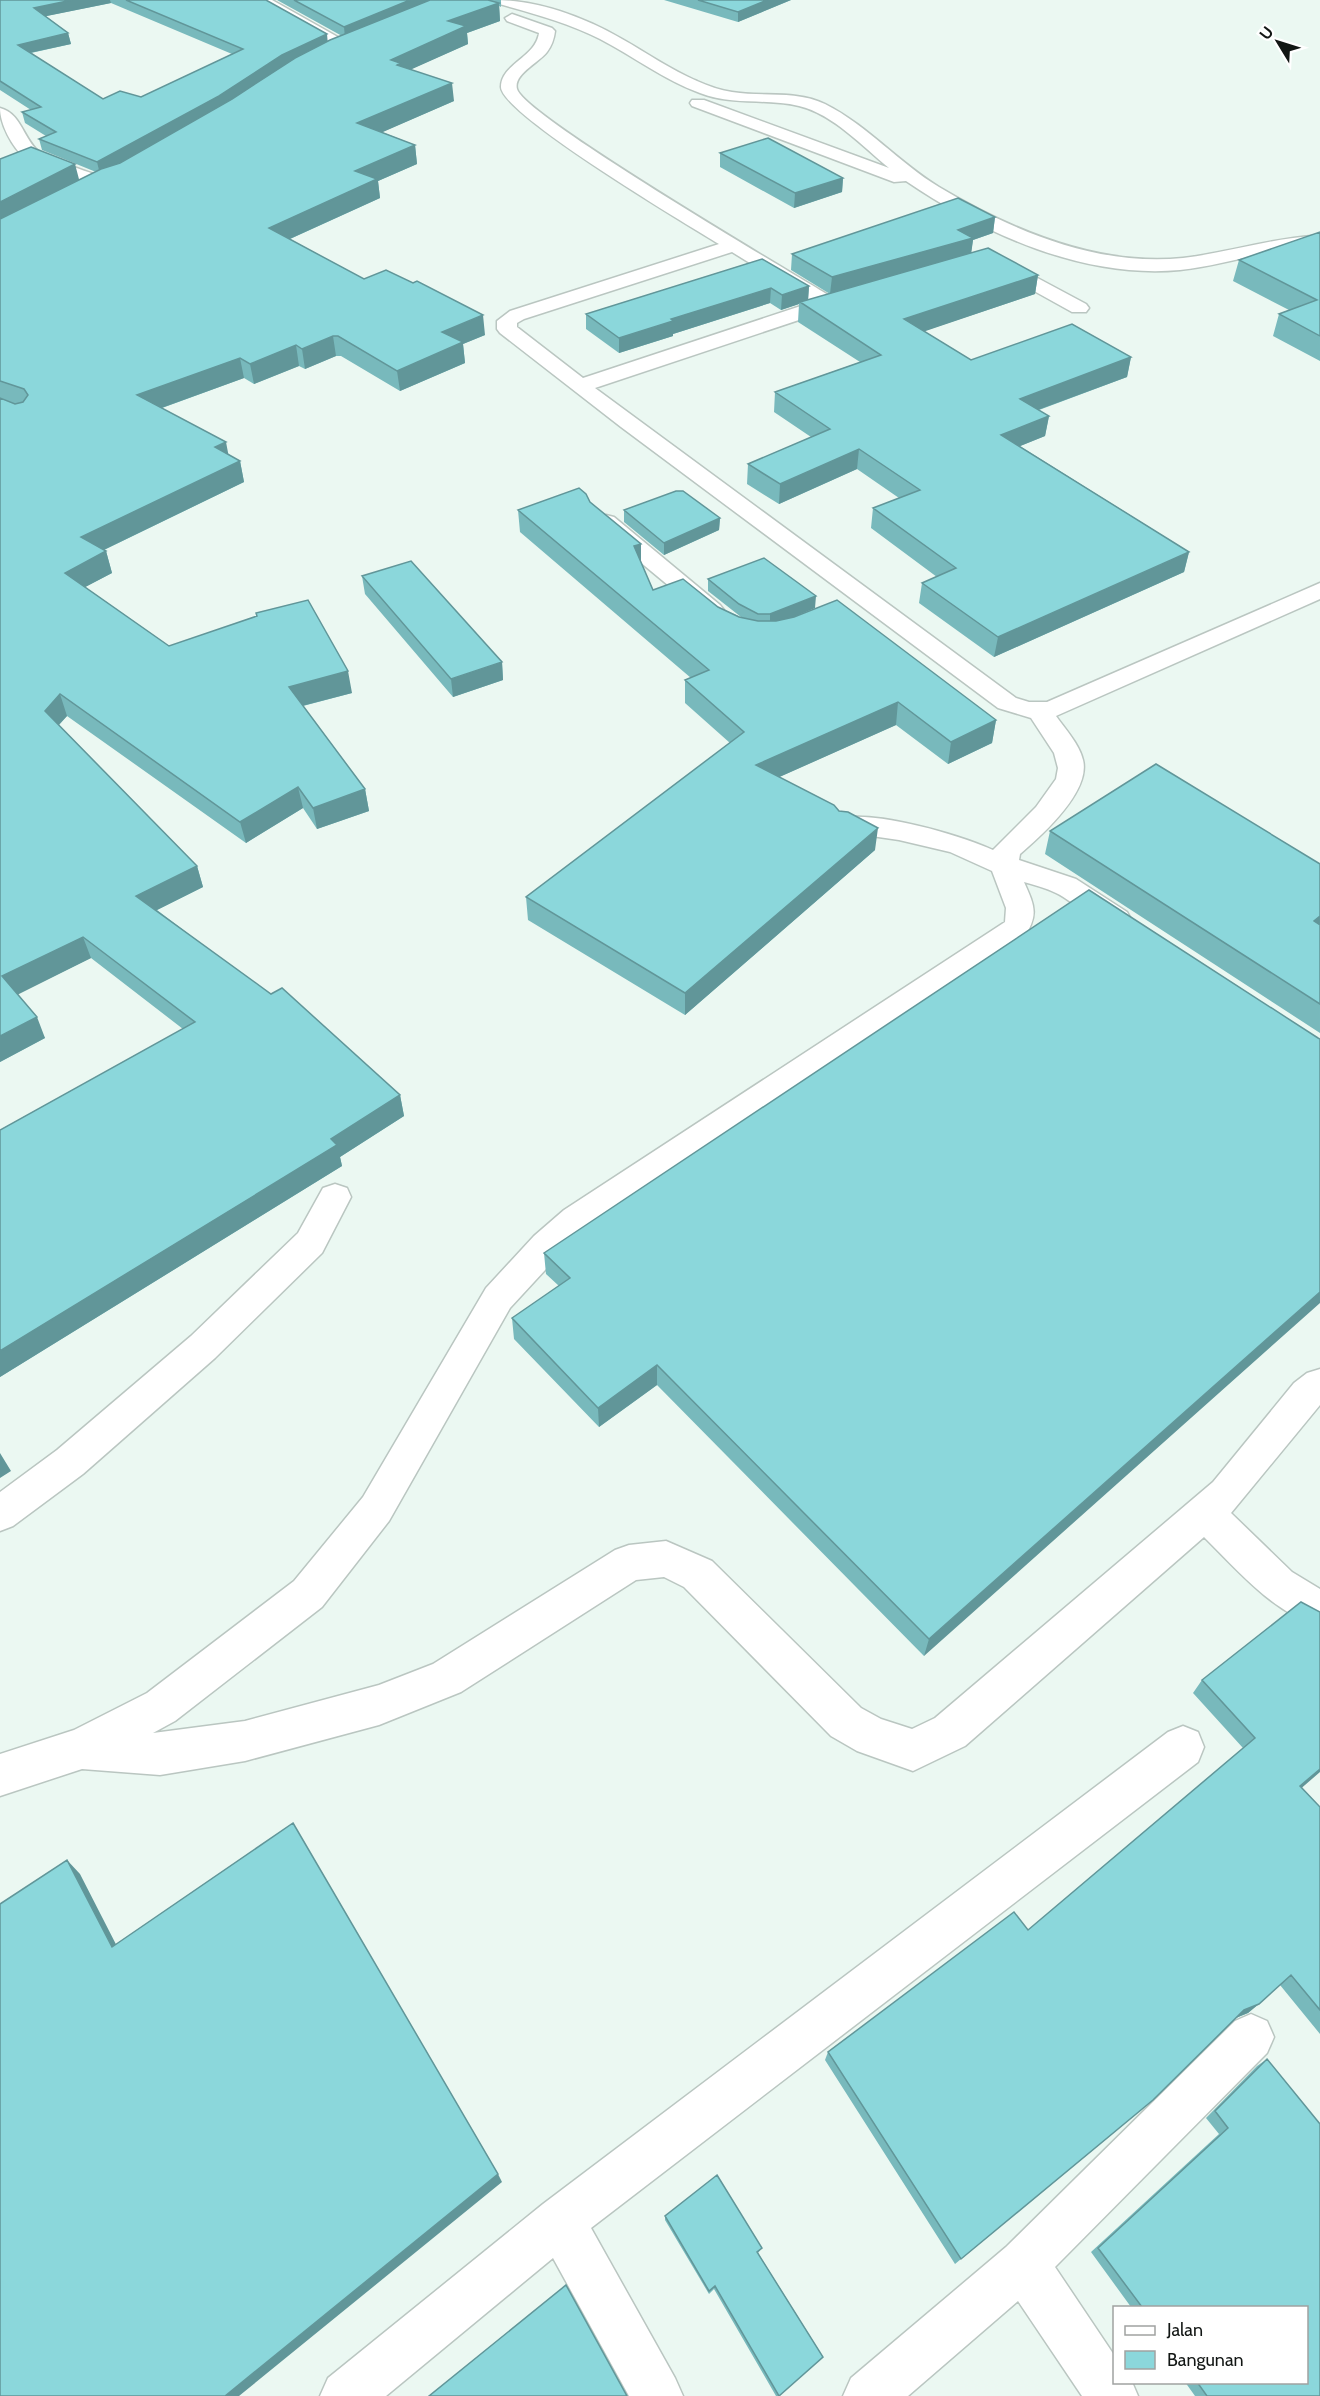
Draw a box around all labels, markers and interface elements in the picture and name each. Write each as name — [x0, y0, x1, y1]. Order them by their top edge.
north arrow — [1248, 12, 1308, 72]
text: U — [1256, 23, 1278, 43]
legend — [1113, 2306, 1308, 2384]
text: Jalan — [1166, 2319, 1203, 2341]
text: Bangunan — [1167, 2349, 1244, 2371]

